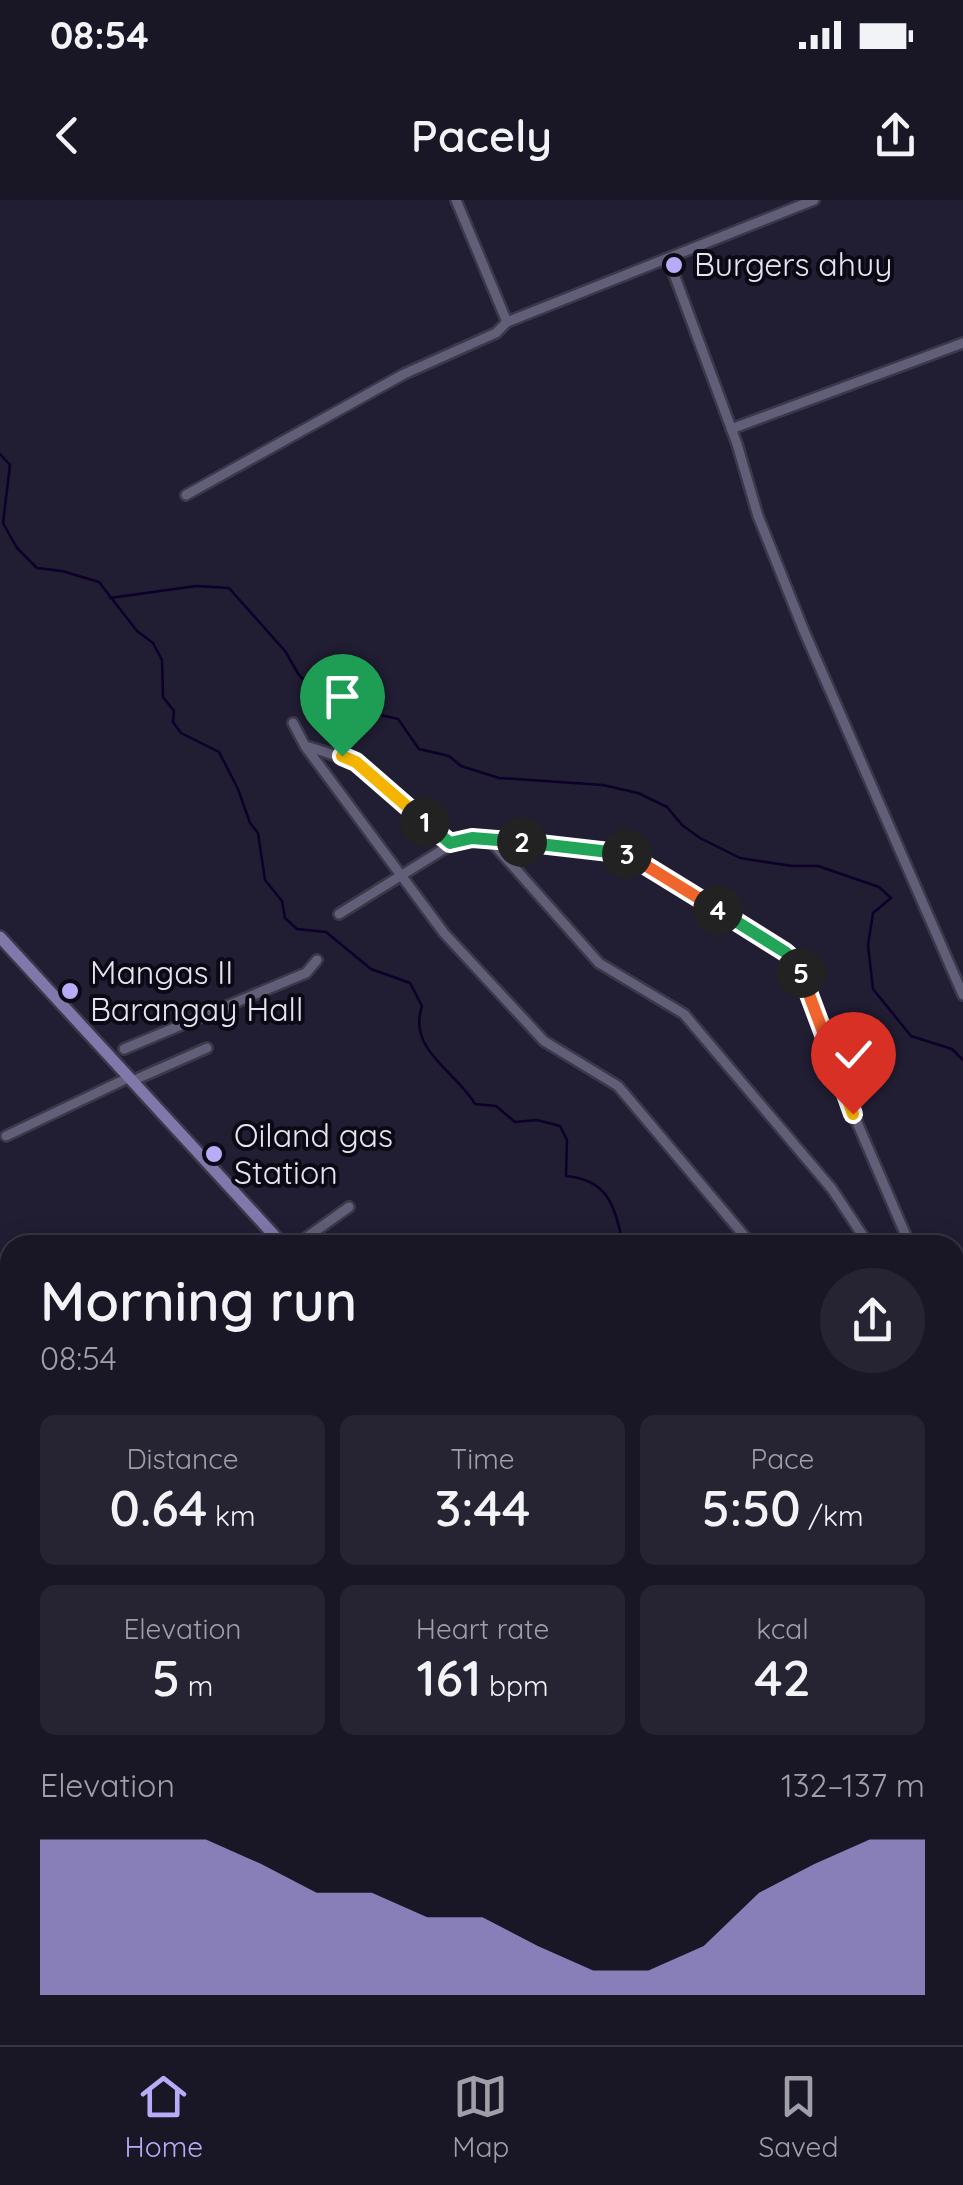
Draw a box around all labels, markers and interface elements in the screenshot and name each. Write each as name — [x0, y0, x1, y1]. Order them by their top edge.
text: 08:54 — [50, 11, 149, 59]
text: Pacely — [411, 107, 552, 163]
icon: back — [40, 108, 95, 163]
icon: share — [868, 108, 923, 163]
place label: Burgers ahuy — [694, 244, 892, 284]
marker: Burgers ahuy — [663, 254, 685, 276]
pin — [300, 654, 385, 757]
icon: arrive — [315, 669, 370, 724]
pin: 1 — [400, 797, 450, 847]
text: 1 — [420, 804, 430, 839]
pin: 2 — [497, 817, 547, 867]
text: 2 — [514, 824, 530, 859]
pin: 3 — [602, 829, 652, 879]
text: 3 — [619, 836, 635, 871]
pin: 4 — [693, 885, 743, 935]
text: 4 — [710, 892, 726, 927]
pin: 5 — [776, 948, 826, 998]
place label: Mangas II Barangay Hall — [90, 952, 303, 1029]
text: 5 — [793, 955, 809, 990]
marker: Mangas II Barangay Hall — [59, 980, 81, 1002]
pin — [811, 1012, 896, 1115]
icon: check — [826, 1027, 881, 1082]
place label: Oiland gas Station — [234, 1115, 393, 1192]
marker: Oiland gas Station — [203, 1143, 225, 1165]
text: Morning run — [40, 1266, 357, 1335]
button: share — [820, 1268, 925, 1373]
text: 08:54 — [40, 1338, 117, 1378]
text: Distance — [126, 1441, 239, 1476]
text: Time — [450, 1441, 515, 1476]
text: Pace — [751, 1441, 814, 1476]
text: 0.64 — [110, 1476, 207, 1539]
text: 3:44 — [435, 1476, 530, 1539]
text: 5:50 — [702, 1476, 801, 1539]
text: km — [207, 1498, 255, 1533]
text: /km — [801, 1498, 863, 1533]
text: Elevation — [123, 1611, 242, 1646]
text: Heart rate — [416, 1611, 549, 1646]
text: kcal — [756, 1611, 809, 1646]
text: 5 — [152, 1646, 180, 1709]
text: 161 — [416, 1646, 481, 1709]
text: 42 — [754, 1646, 811, 1709]
text: m — [180, 1668, 213, 1703]
text: bpm — [481, 1668, 549, 1703]
text: Elevation — [40, 1765, 175, 1805]
text: 132–137 m — [781, 1765, 925, 1805]
tab: Home — [125, 2069, 203, 2164]
tab: Map — [452, 2069, 509, 2164]
tab: Saved — [759, 2069, 838, 2164]

